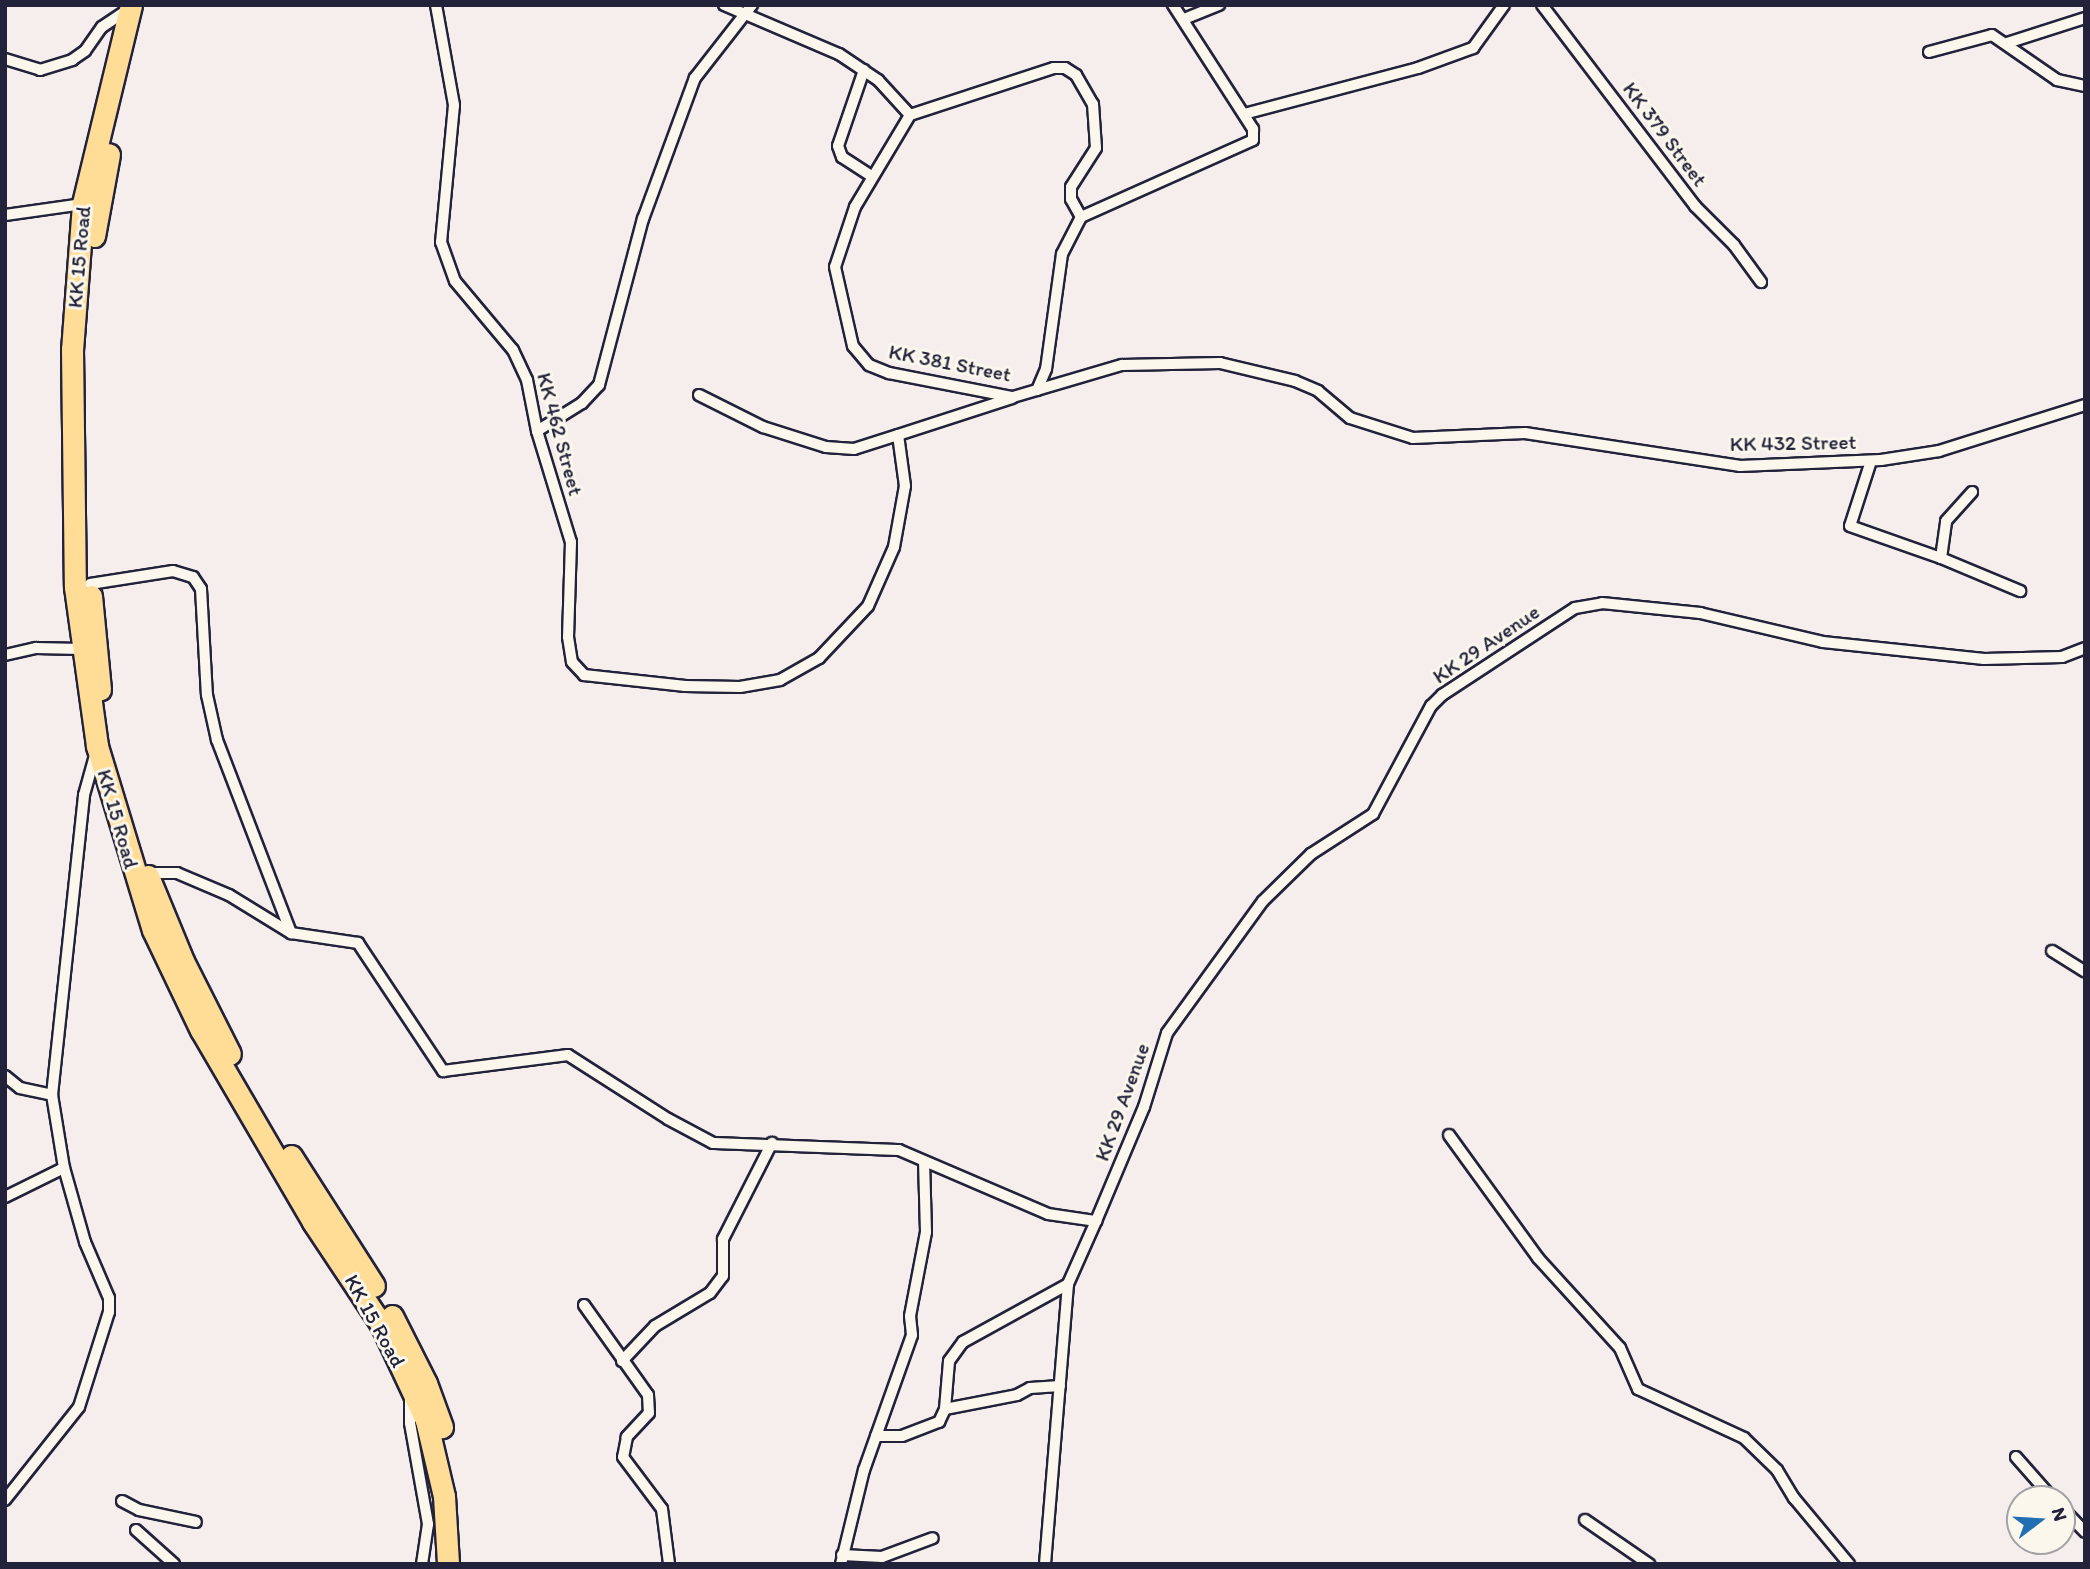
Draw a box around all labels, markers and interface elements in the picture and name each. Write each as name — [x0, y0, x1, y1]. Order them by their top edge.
street label: KK 379 Street — [1618, 77, 1712, 191]
street label: KK 15 Road — [62, 205, 96, 309]
street label: KK 381 Street — [887, 339, 1013, 387]
street label: KK 462 Street — [531, 370, 589, 498]
street label: KK 432 Street — [1729, 429, 1857, 457]
street label: KK 29 Avenue — [1428, 599, 1544, 689]
street label: KK 15 Road — [92, 766, 144, 872]
street label: KK 29 Avenue — [1089, 1040, 1155, 1164]
street label: KK 15 Road — [339, 1270, 411, 1372]
north arrow — [2006, 1485, 2076, 1555]
text: N — [2047, 1505, 2073, 1524]

